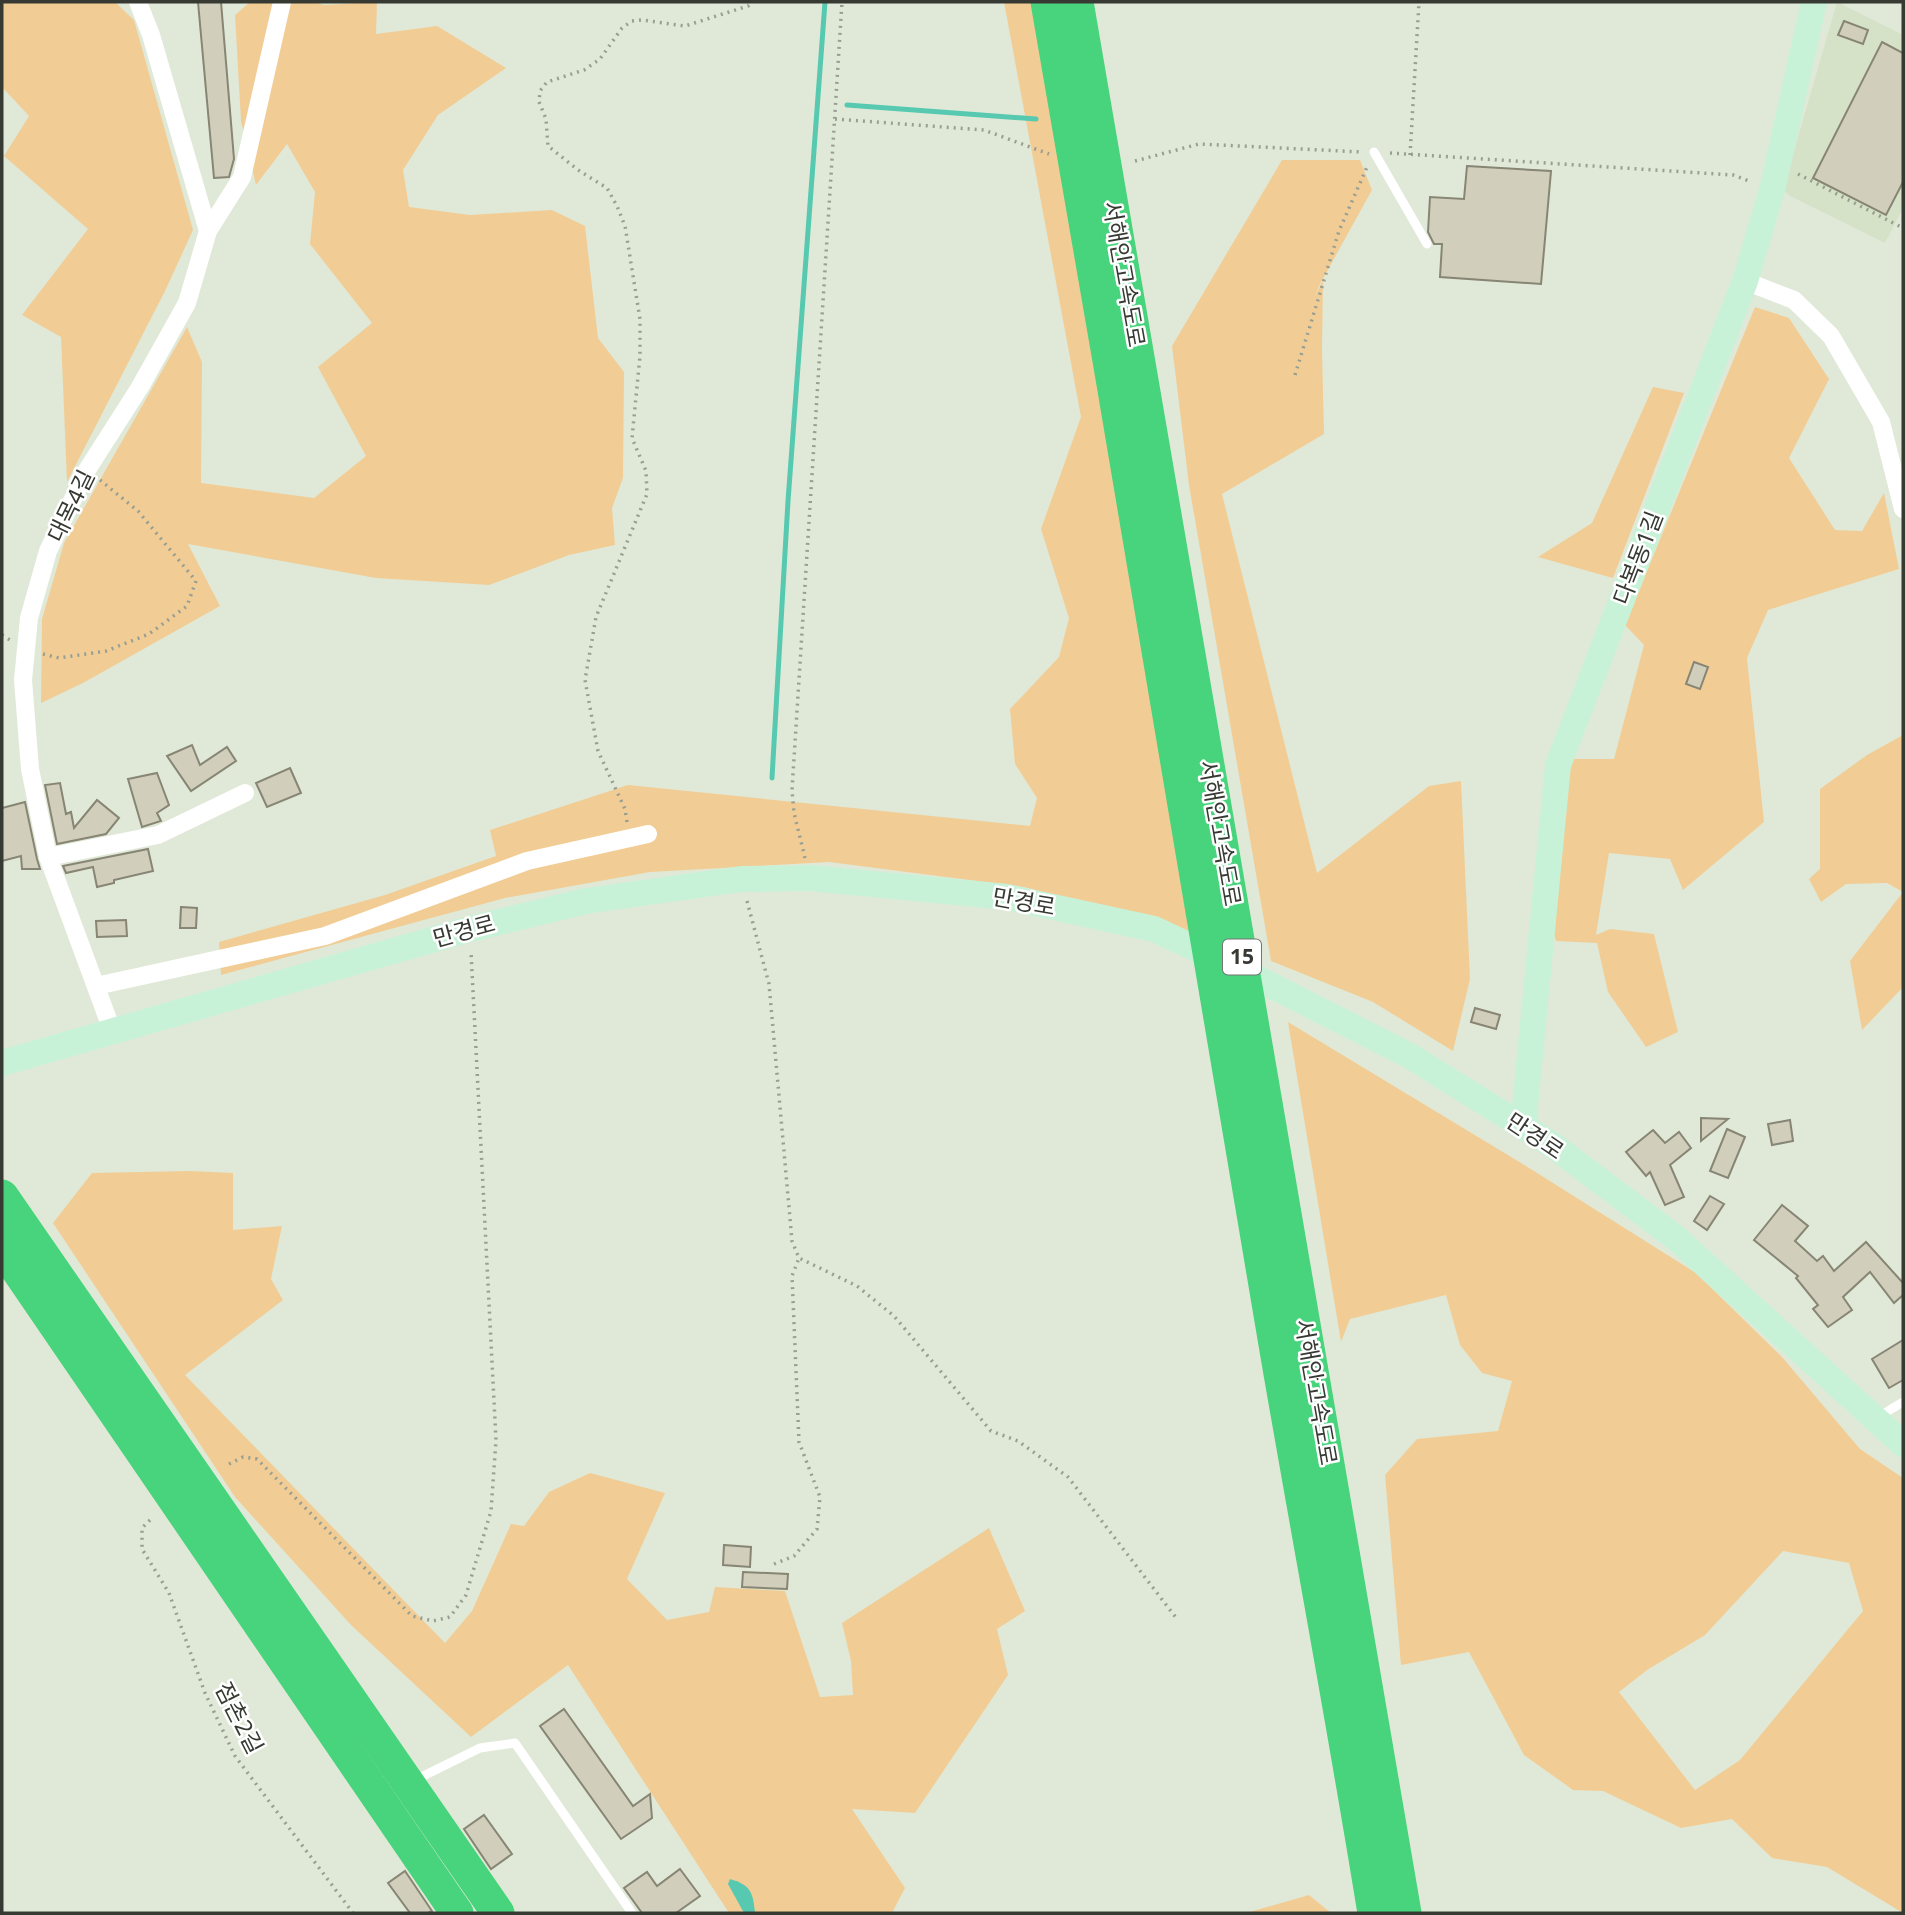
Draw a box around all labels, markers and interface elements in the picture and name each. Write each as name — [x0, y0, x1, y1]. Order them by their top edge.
street label: 서해안고속도로 — [1096, 198, 1154, 350]
street label: 대목4길 — [39, 464, 101, 547]
street label: 다복동1길 — [1605, 506, 1670, 609]
street label: 서해안고속도로 — [1192, 757, 1250, 909]
street label: 만경로 — [990, 880, 1058, 922]
street label: 만경로 — [429, 906, 499, 954]
road number: 15 — [1223, 940, 1261, 974]
street label: 만경로 — [1500, 1104, 1571, 1166]
street label: 서해안고속도로 — [1288, 1316, 1346, 1468]
street label: 점촌2길 — [208, 1676, 272, 1759]

